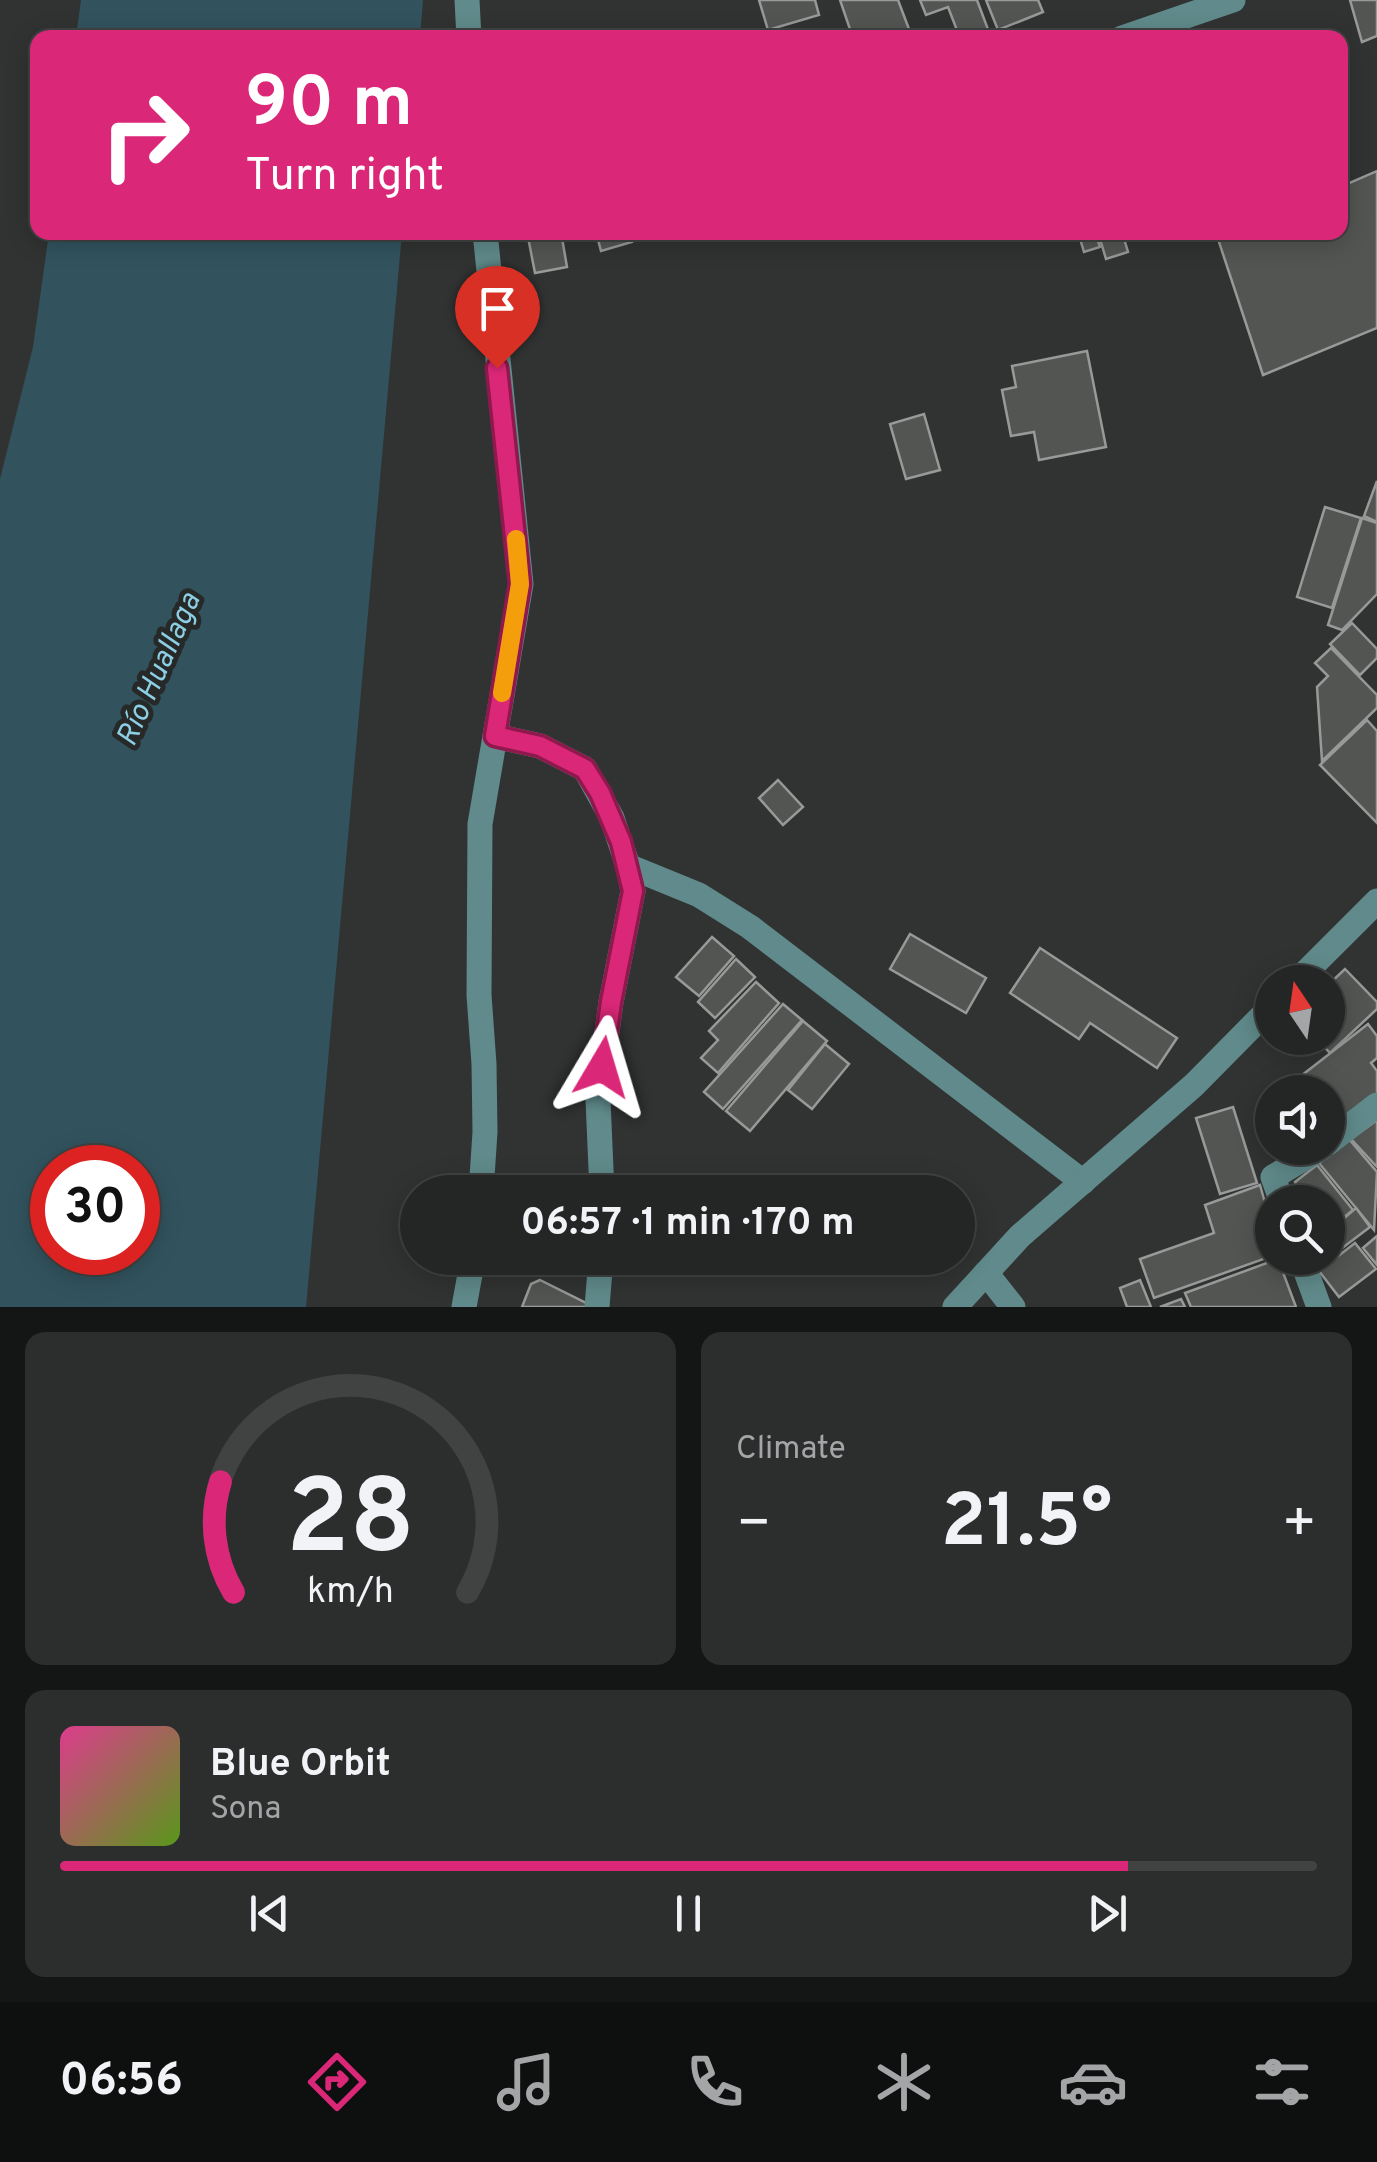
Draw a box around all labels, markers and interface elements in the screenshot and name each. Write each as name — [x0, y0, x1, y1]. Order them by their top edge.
text: 90 m — [245, 62, 413, 151]
icon: right — [80, 70, 210, 200]
text: Turn right — [245, 149, 444, 206]
pin — [455, 266, 540, 369]
icon: arrive — [470, 281, 525, 336]
water label: Río Huallaga — [110, 587, 210, 752]
north arrow — [1255, 965, 1345, 1055]
map controls — [1255, 965, 1345, 1275]
position arrow — [550, 1015, 654, 1119]
button: sound — [1255, 1075, 1345, 1165]
speed limit sign: 30 — [30, 1145, 160, 1275]
button: search — [1255, 1185, 1345, 1275]
text: 06:57 · 1 min · 170 m — [521, 1200, 854, 1249]
text: Climate — [736, 1430, 846, 1470]
text: 28 — [286, 1458, 415, 1590]
text: 21.5° — [941, 1478, 1112, 1573]
text: − — [736, 1491, 771, 1561]
text: + — [1282, 1491, 1317, 1561]
text: km/h — [307, 1570, 394, 1616]
text: Blue Orbit — [210, 1741, 391, 1790]
text: Sona — [210, 1790, 281, 1830]
icon: previous — [242, 1886, 297, 1941]
icon: pause — [661, 1886, 716, 1941]
icon: next — [1080, 1886, 1135, 1941]
icon: directions — [302, 2047, 372, 2117]
icon: music — [491, 2047, 561, 2117]
icon: phone — [680, 2047, 750, 2117]
icon: climate — [869, 2047, 939, 2117]
icon: car — [1058, 2047, 1128, 2117]
icon: filters — [1247, 2047, 1317, 2117]
text: 06:56 — [60, 2054, 183, 2111]

